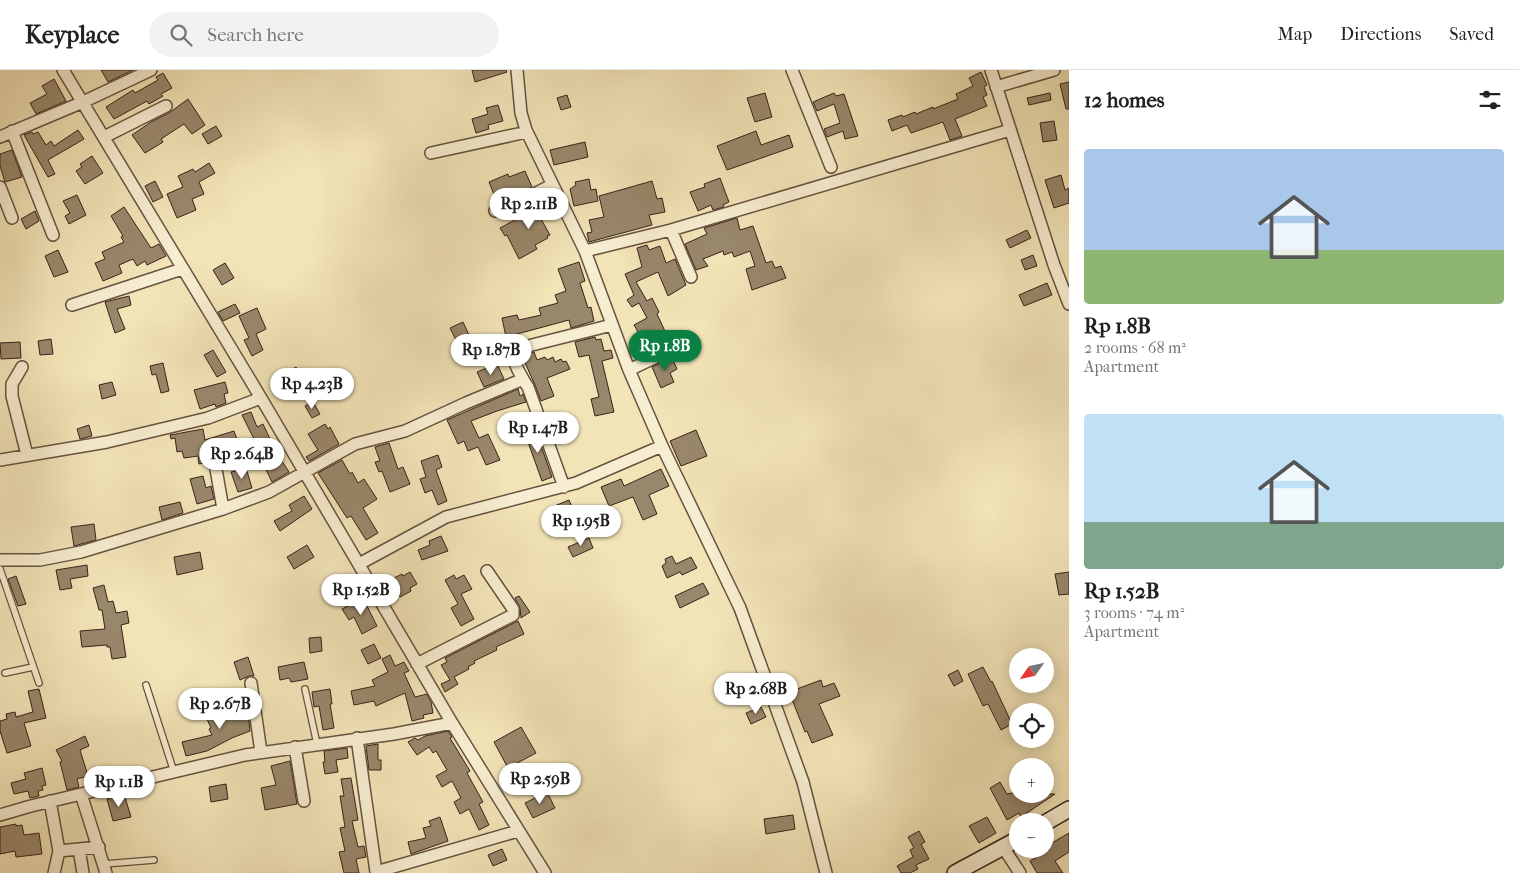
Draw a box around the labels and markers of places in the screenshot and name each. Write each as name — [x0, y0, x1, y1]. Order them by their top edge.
pin: Rp 2.11B — [477, 188, 581, 230]
pin: Rp 1.8B — [619, 330, 711, 372]
pin: Rp 1.87B — [439, 334, 543, 376]
pin: Rp 4.23B — [260, 368, 364, 410]
pin: Rp 1.47B — [486, 412, 590, 454]
pin: Rp 2.64B — [190, 438, 294, 480]
pin: Rp 1.95B — [529, 504, 633, 547]
pin: Rp 1.52B — [309, 574, 413, 616]
pin: Rp 2.68B — [704, 672, 808, 715]
pin: Rp 2.67B — [168, 688, 272, 730]
pin: Rp 2.59B — [488, 762, 592, 805]
pin: Rp 1.1B — [73, 766, 165, 808]

